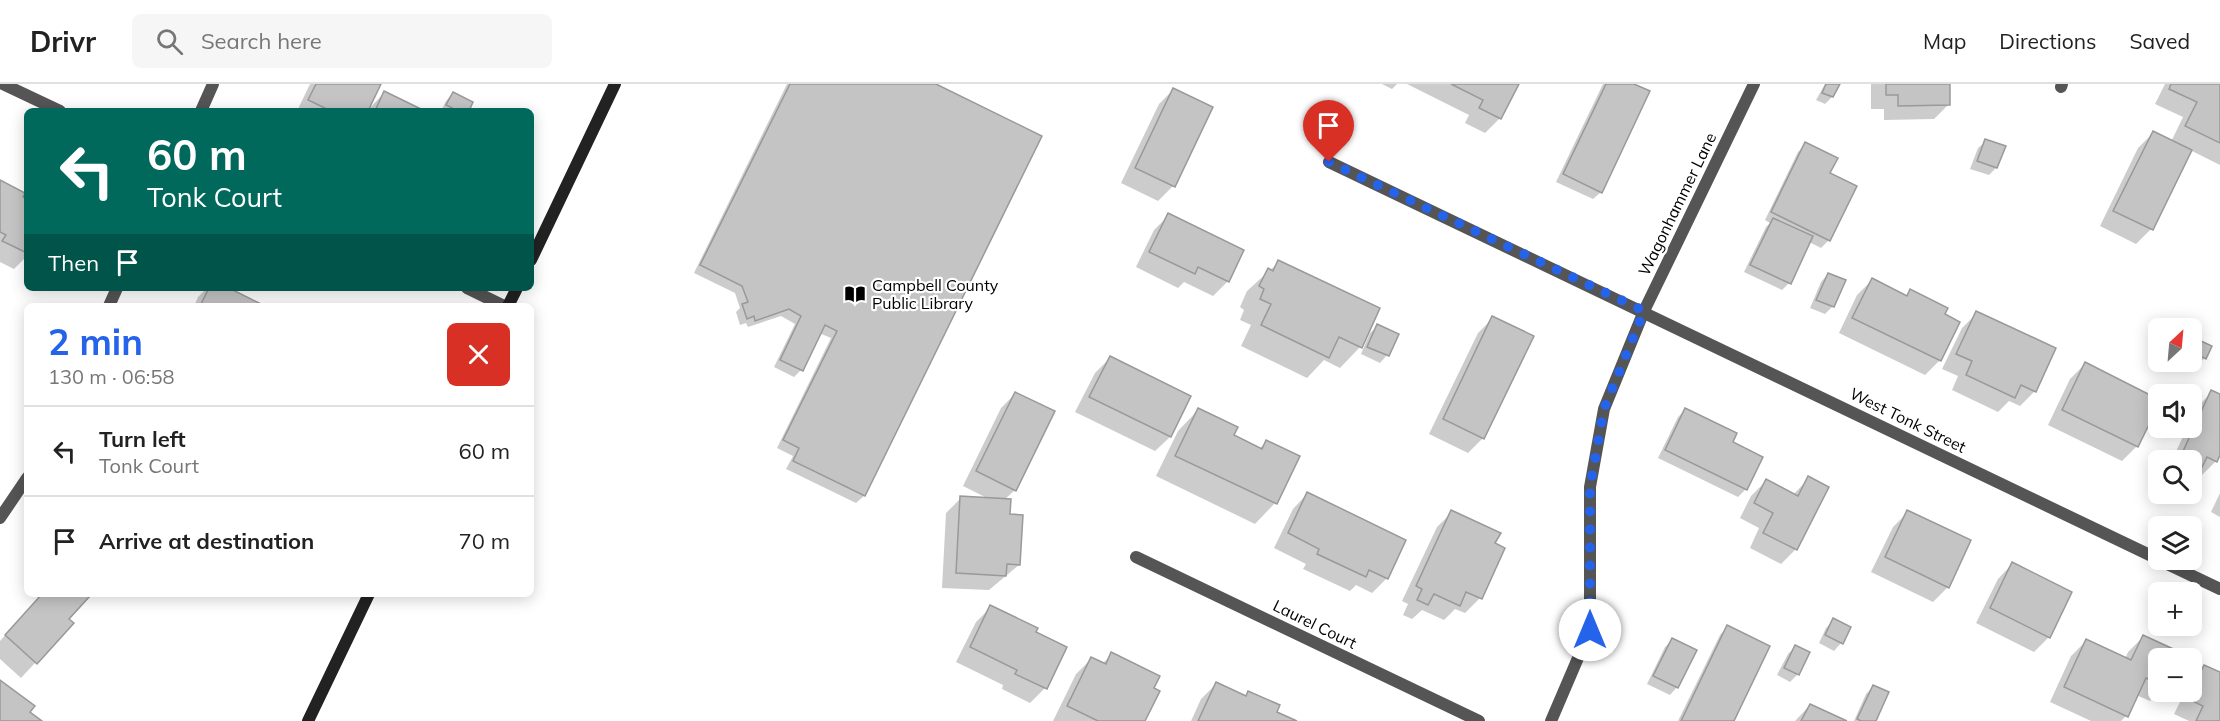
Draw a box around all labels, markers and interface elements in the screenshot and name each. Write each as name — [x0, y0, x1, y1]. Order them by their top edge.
search box — [132, 14, 552, 68]
text: Drivr — [30, 24, 96, 59]
icon: search — [153, 25, 186, 58]
text: Search here — [201, 27, 322, 55]
text: Map — [1923, 28, 1966, 54]
text: Directions — [1999, 28, 2096, 54]
text: Saved — [2129, 28, 2190, 54]
pin — [1303, 100, 1354, 162]
icon: arrive — [1312, 109, 1345, 142]
text: 60 m — [147, 128, 247, 181]
street label: Wagonhammer Lane — [1634, 129, 1720, 279]
icon: left — [48, 132, 126, 210]
text: Tonk Court — [147, 180, 282, 214]
icon: arrive — [111, 246, 144, 279]
text: Then — [48, 249, 99, 277]
place label: Campbell County Public Library — [872, 275, 999, 313]
library icon: Campbell County Public Library — [843, 282, 867, 306]
north arrow — [2148, 318, 2202, 372]
map controls — [2148, 318, 2202, 702]
text: 2 min — [48, 319, 143, 364]
button: close — [447, 323, 510, 386]
text: 130 m · 06:58 — [48, 364, 174, 389]
street label: West Tonk Street — [1847, 383, 1970, 457]
button: sound — [2148, 384, 2202, 438]
text: Turn left — [99, 425, 186, 453]
icon: left — [48, 435, 81, 468]
text: 60 m — [459, 437, 510, 465]
button: search — [2148, 450, 2202, 504]
text: Tonk Court — [99, 453, 199, 478]
button: layers — [2148, 516, 2202, 570]
icon: arrive — [48, 525, 81, 558]
text: Arrive at destination — [99, 527, 314, 555]
text: 70 m — [459, 527, 510, 555]
button: + — [2148, 582, 2202, 636]
street label: Laurel Court — [1270, 595, 1360, 653]
position arrow — [1558, 598, 1622, 662]
button: − — [2148, 648, 2202, 702]

